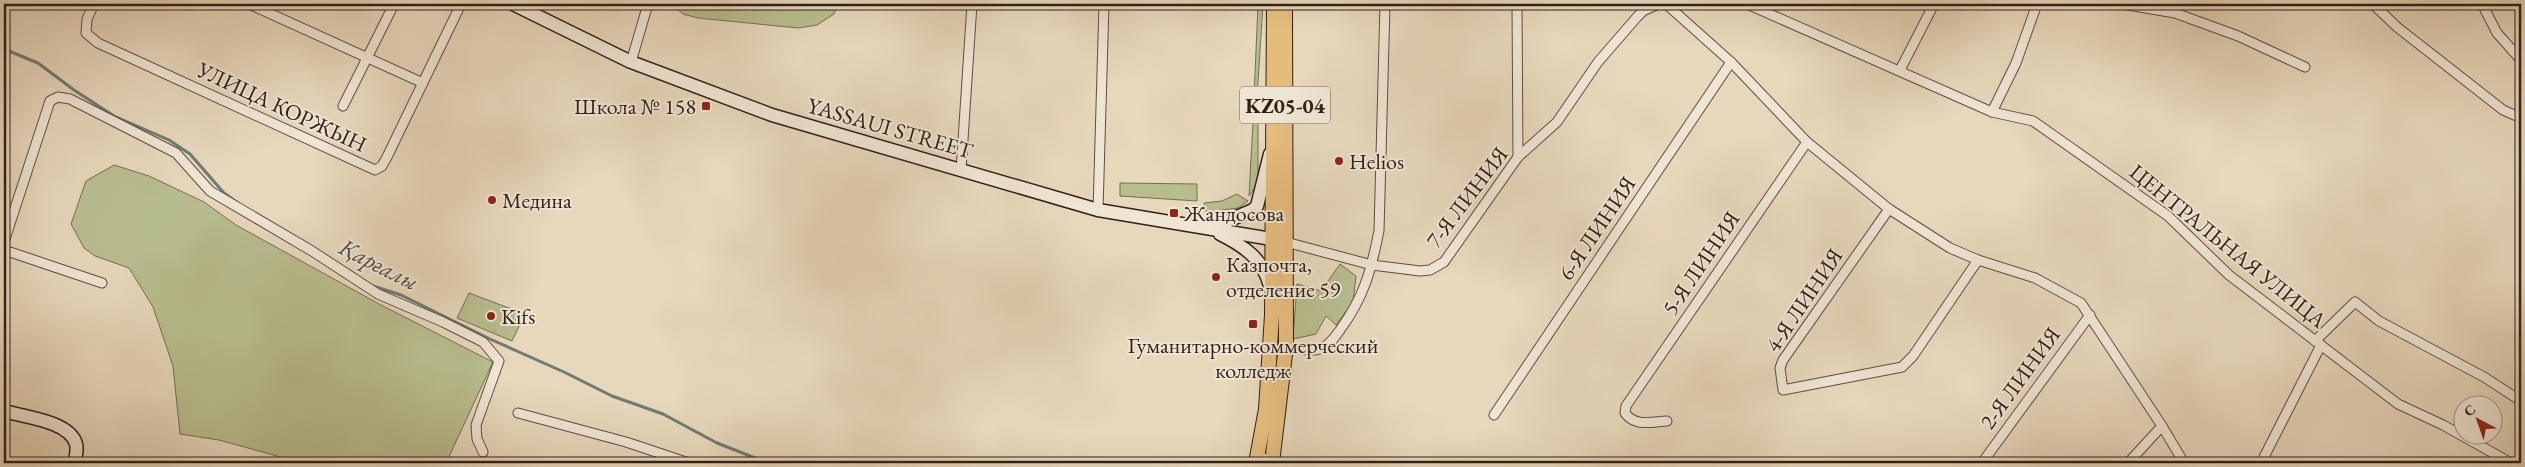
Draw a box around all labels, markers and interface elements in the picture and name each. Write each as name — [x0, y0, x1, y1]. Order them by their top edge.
street label: УЛИЦА КОРЖЫН — [192, 55, 371, 159]
road number: KZ05-04 — [1240, 86, 1330, 124]
street label: YASSAUI STREET — [804, 91, 976, 166]
place label: Школа № 158 — [574, 92, 696, 121]
marker: Школа № 158 — [700, 100, 712, 112]
street label: 7-Я ЛИНИЯ — [1420, 140, 1515, 253]
place label: Helios — [1349, 147, 1404, 176]
marker: Helios — [1333, 155, 1345, 167]
street label: ЦЕНТРАЛЬНАЯ УЛИЦА — [2123, 157, 2333, 335]
street label: 6-Я ЛИНИЯ — [1552, 170, 1643, 286]
place label: Медина — [502, 186, 572, 215]
marker: Медина — [486, 194, 498, 206]
place label: Жандосова — [1183, 199, 1284, 228]
street label: 5-Я ЛИНИЯ — [1656, 205, 1747, 321]
marker: Жандосова — [1168, 207, 1180, 219]
water label: Қарғалы — [333, 230, 424, 297]
street label: 4-Я ЛИНИЯ — [1759, 242, 1850, 358]
place label: Казпочта, отделение 59 — [1226, 250, 1341, 304]
marker: Казпочта, отделение 59 — [1210, 271, 1222, 283]
place label: Kifs — [501, 302, 535, 331]
marker: Kifs — [485, 310, 497, 322]
marker: Гуманитарно-коммерческий колледж — [1247, 318, 1259, 330]
street label: 2-Я ЛИНИЯ — [1973, 321, 2067, 435]
place label: Гуманитарно-коммерческий колледж — [1128, 331, 1379, 385]
north arrow — [2452, 394, 2502, 444]
text: С — [2460, 400, 2479, 420]

